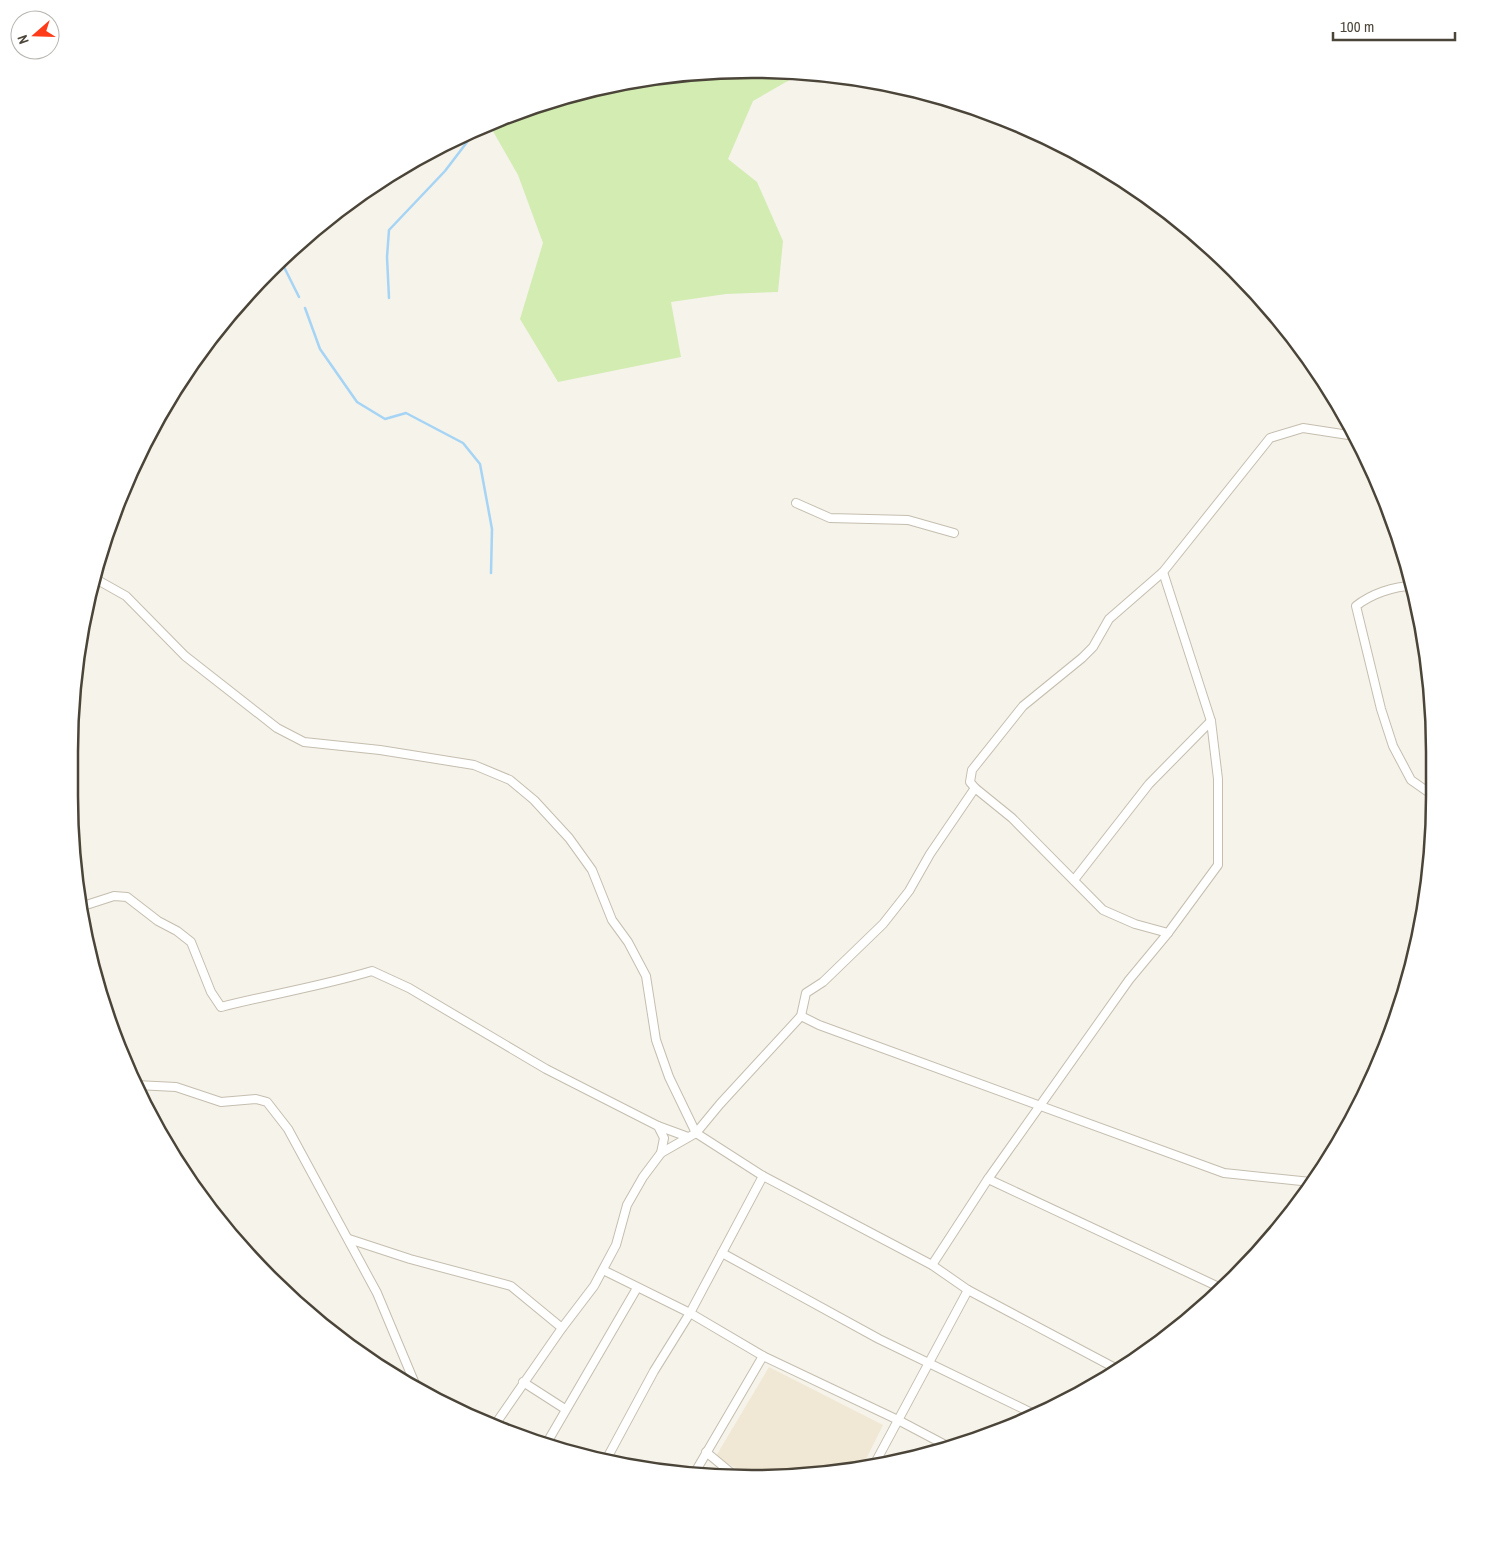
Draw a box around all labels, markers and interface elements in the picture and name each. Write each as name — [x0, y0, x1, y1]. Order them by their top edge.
north arrow — [10, 10, 60, 60]
scale bar — [1333, 10, 1456, 42]
text: 100 m — [1340, 16, 1374, 37]
text: N — [13, 32, 33, 46]

